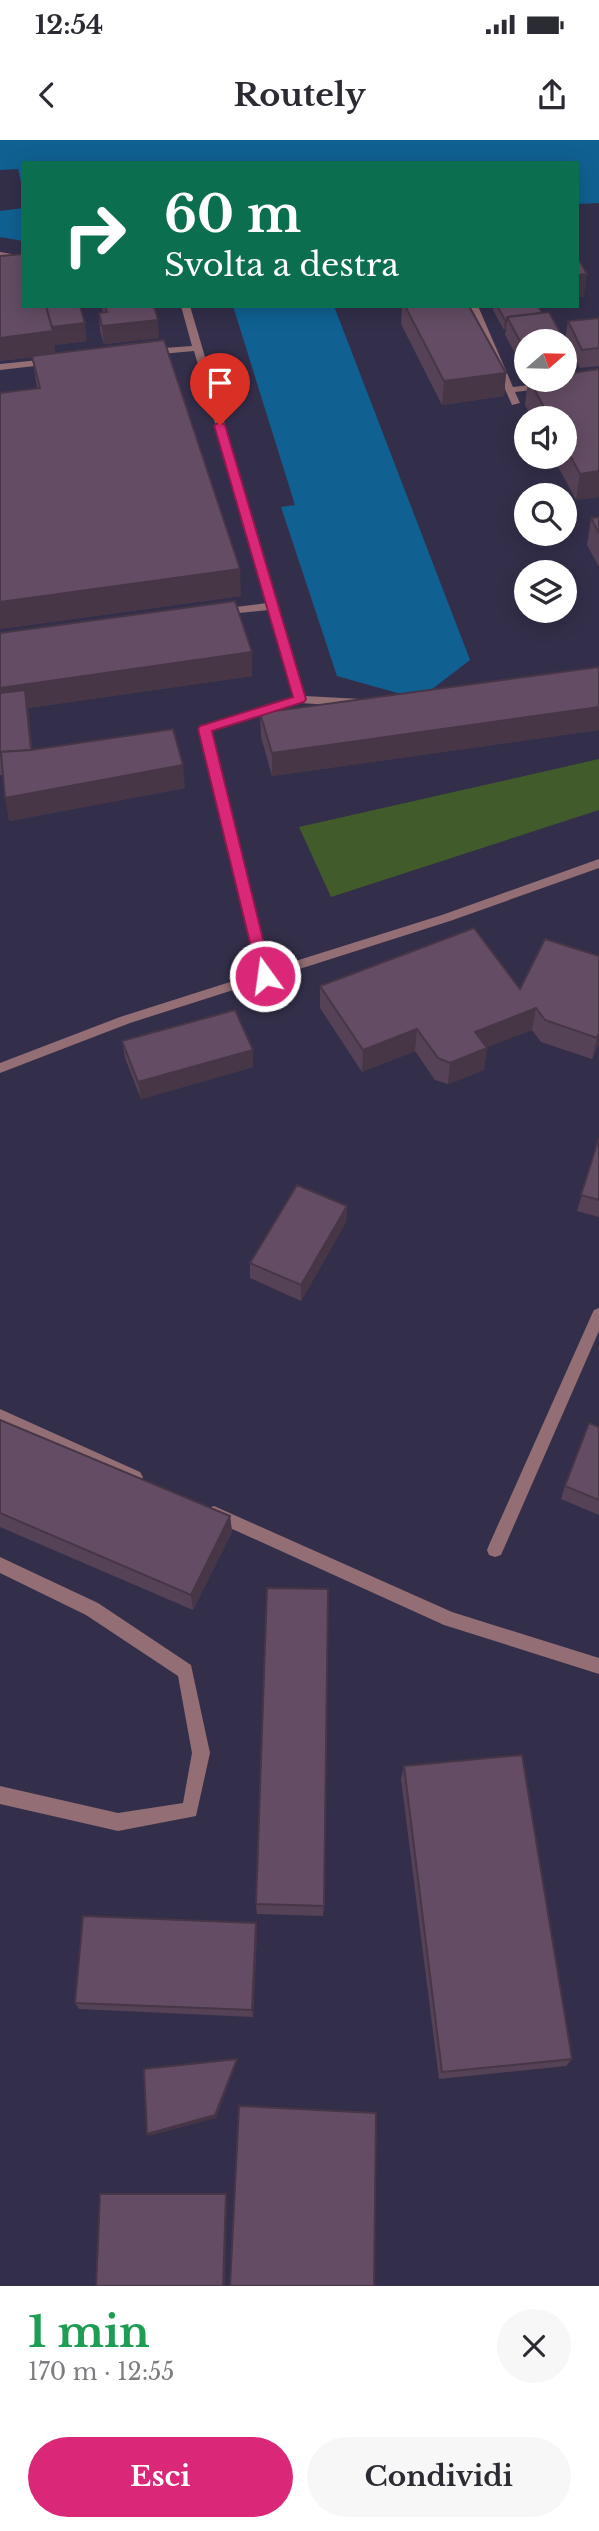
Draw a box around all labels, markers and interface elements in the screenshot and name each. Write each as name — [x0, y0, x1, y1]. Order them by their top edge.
text: 12:54 — [35, 9, 103, 41]
text: Routely — [233, 75, 366, 115]
icon: back — [28, 76, 66, 114]
icon: share — [533, 76, 571, 114]
text: 60 m — [164, 184, 301, 245]
icon: right — [49, 189, 140, 280]
text: Svolta a destra — [164, 245, 399, 285]
north arrow — [514, 329, 578, 392]
map controls — [514, 329, 577, 623]
pin — [190, 353, 250, 425]
icon: arrive — [201, 364, 239, 402]
button: sound — [514, 406, 577, 469]
button: search — [514, 483, 577, 546]
button: layers — [514, 560, 577, 623]
position arrow — [228, 939, 302, 1013]
text: 1 min — [28, 2306, 150, 2358]
button: close — [497, 2309, 571, 2383]
text: 170 m · 12:55 — [28, 2358, 174, 2386]
button: Esci — [28, 2437, 293, 2517]
button: Condividi — [307, 2437, 571, 2517]

